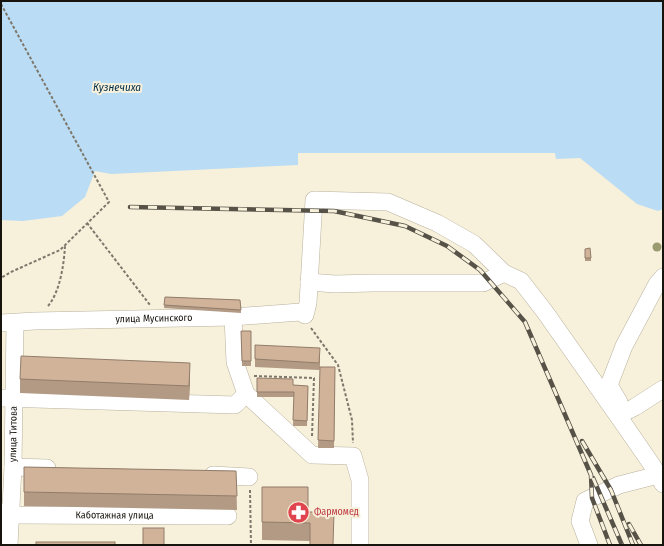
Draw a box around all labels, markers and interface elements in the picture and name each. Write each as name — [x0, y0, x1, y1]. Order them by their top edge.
water label: Кузнечиха — [93, 81, 141, 94]
street label: улица Мусинского — [115, 312, 193, 325]
street label: улица Титова — [7, 406, 20, 462]
pharmacy icon: Фармомед — [285, 499, 311, 525]
place label: Фармомед — [314, 506, 359, 518]
street label: Каботажная улица — [75, 509, 154, 522]

